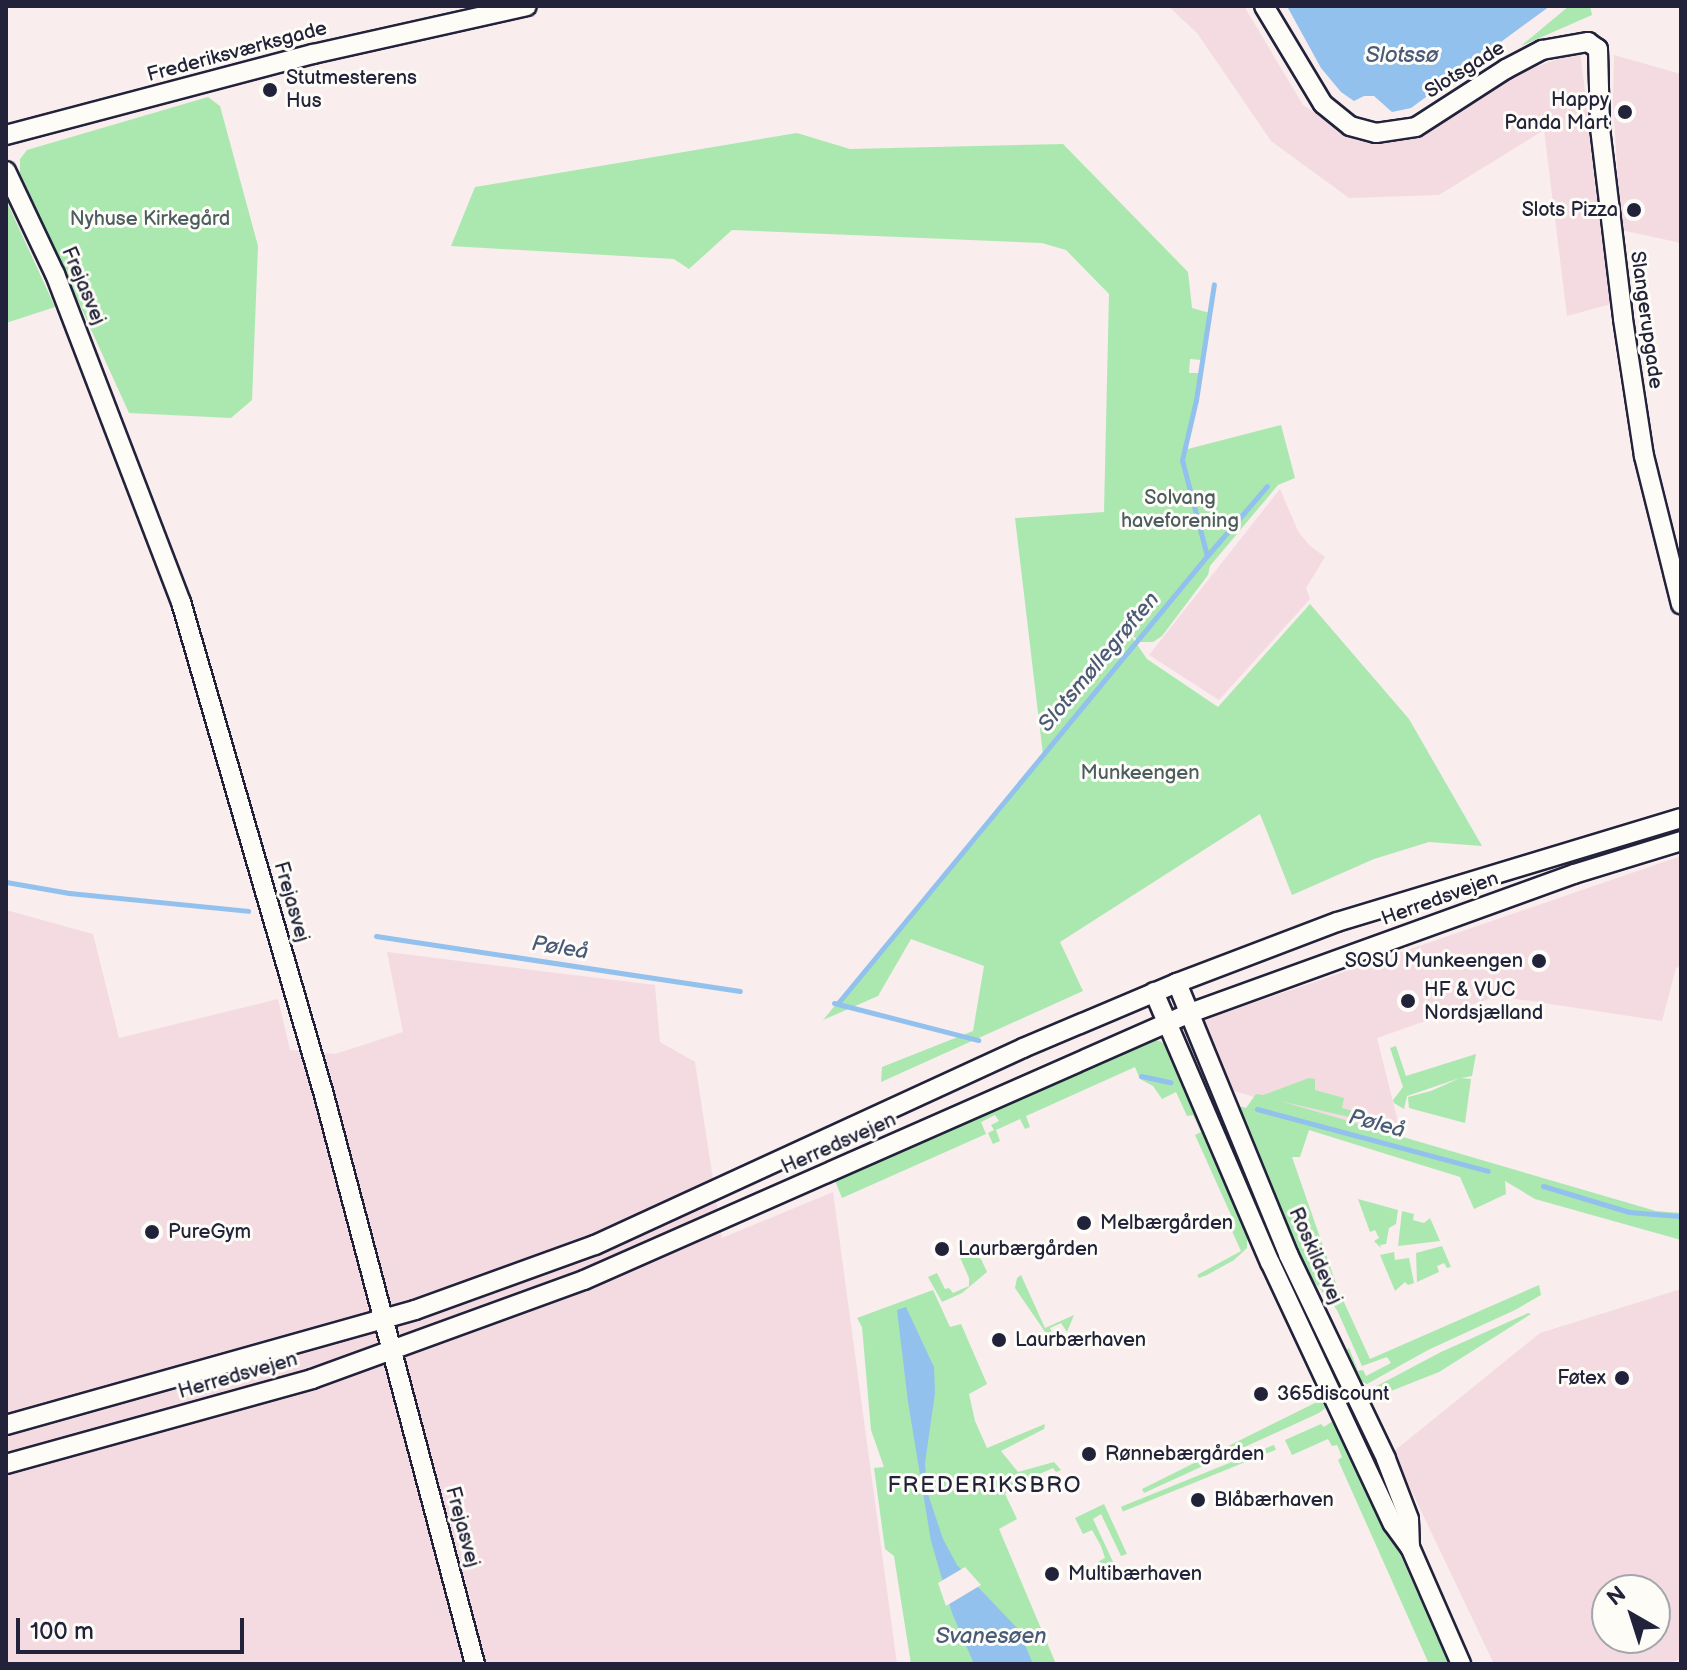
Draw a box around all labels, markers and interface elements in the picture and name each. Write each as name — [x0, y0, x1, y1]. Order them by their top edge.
street label: Frederiksværksgade — [144, 16, 330, 88]
street label: Slotsgade — [1421, 36, 1509, 104]
water label: Slotssø — [1365, 43, 1439, 69]
place label: Stutmesterens Hus — [286, 66, 417, 113]
marker: Stutmesterens Hus — [261, 81, 279, 99]
place label: Happy Panda Mart — [1504, 88, 1609, 135]
marker: Happy Panda Mart — [1616, 103, 1634, 121]
place label: Slots Pizza — [1522, 198, 1618, 222]
marker: Slots Pizza — [1625, 201, 1643, 219]
park label: Nyhuse Kirkegård — [70, 207, 230, 231]
street label: Frejasvej — [56, 243, 110, 329]
street label: Slangerupgade — [1624, 250, 1668, 390]
park label: Solvang haveforening — [1121, 487, 1239, 534]
water label: Slotsmøllegrøften — [1033, 587, 1165, 737]
park label: Munkeengen — [1081, 761, 1199, 785]
street label: Frejasvej — [268, 859, 314, 945]
street label: Herredsvejen — [1378, 867, 1502, 931]
water label: Pøleå — [530, 931, 590, 965]
place label: SOSU Munkeengen — [1345, 949, 1523, 973]
marker: SOSU Munkeengen — [1530, 952, 1548, 970]
place label: HF & VUC Nordsjælland — [1424, 978, 1543, 1025]
marker: HF & VUC Nordsjælland — [1399, 992, 1417, 1010]
water label: Pøleå — [1346, 1104, 1408, 1144]
street label: Herredsvejen — [778, 1108, 900, 1180]
street label: Roskildevej — [1283, 1204, 1347, 1308]
place label: Melbærgården — [1100, 1211, 1233, 1235]
marker: Melbærgården — [1075, 1214, 1093, 1232]
place label: PureGym — [168, 1220, 251, 1244]
marker: PureGym — [143, 1223, 161, 1241]
place label: Laurbærgården — [958, 1237, 1098, 1261]
marker: Laurbærgården — [933, 1240, 951, 1258]
place label: Laurbærhaven — [1015, 1328, 1146, 1352]
marker: Laurbærhaven — [990, 1331, 1008, 1349]
street label: Herredsvejen — [176, 1348, 300, 1404]
place label: Føtex — [1557, 1366, 1606, 1390]
marker: Føtex — [1613, 1369, 1631, 1387]
place label: 365discount — [1277, 1382, 1389, 1406]
marker: 365discount — [1252, 1385, 1270, 1403]
place label: Rønnebærgården — [1105, 1442, 1264, 1466]
marker: Rønnebærgården — [1080, 1445, 1098, 1463]
district label: FREDERIKSBRO — [887, 1473, 1083, 1499]
street label: Frejasvej — [440, 1484, 484, 1570]
place label: Blåbærhaven — [1214, 1488, 1334, 1512]
marker: Blåbærhaven — [1189, 1491, 1207, 1509]
place label: Multibærhaven — [1068, 1562, 1202, 1586]
marker: Multibærhaven — [1043, 1565, 1061, 1583]
north arrow — [1591, 1574, 1671, 1654]
text: N — [1602, 1581, 1632, 1612]
scale bar — [20, 1602, 248, 1652]
text: 100 m — [30, 1617, 94, 1646]
water label: Svanesøen — [935, 1624, 1047, 1650]

